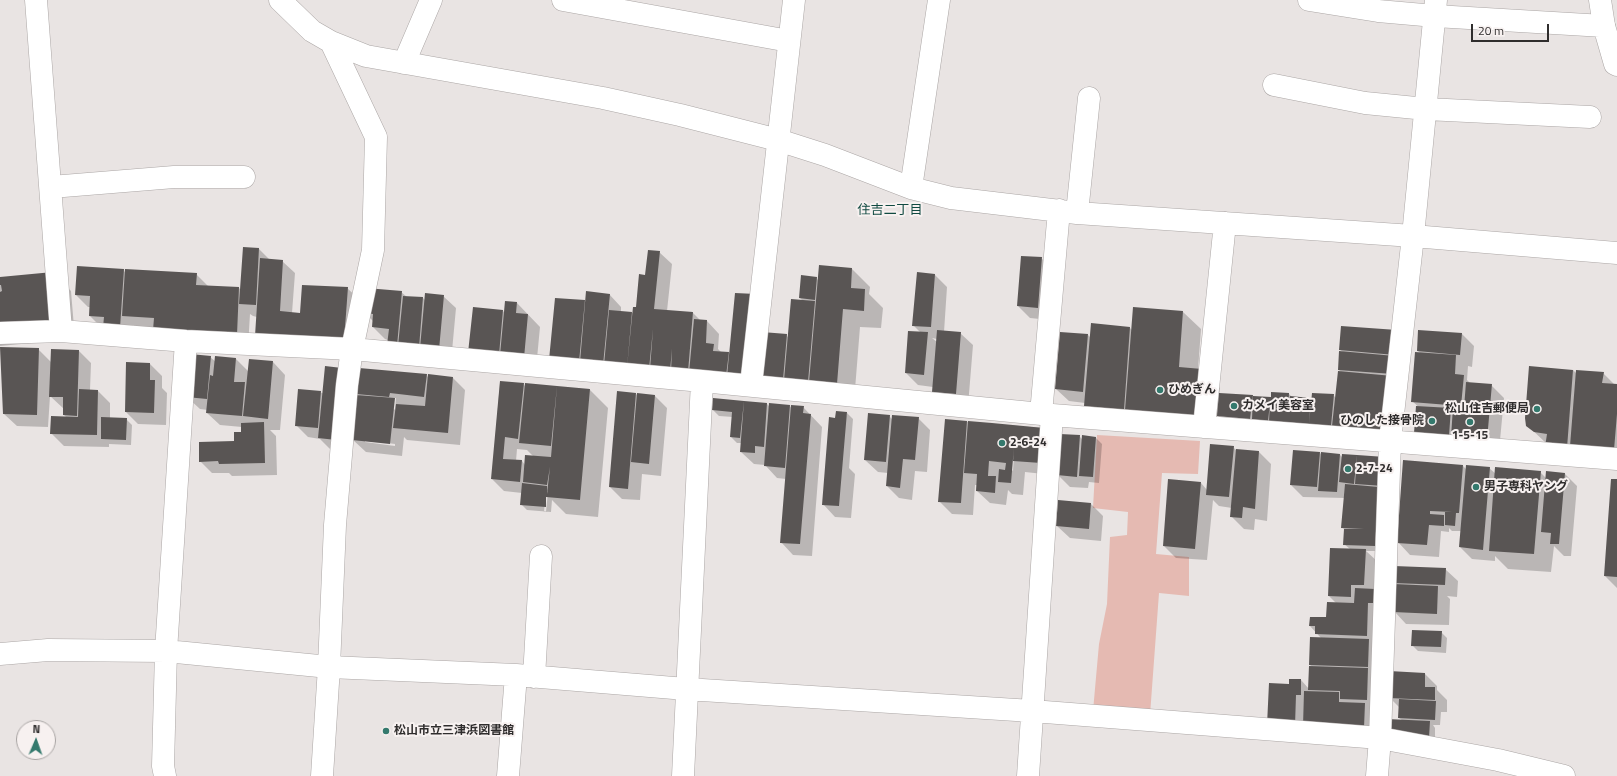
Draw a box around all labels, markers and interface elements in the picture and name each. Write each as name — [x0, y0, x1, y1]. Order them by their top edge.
scale bar — [1473, 16, 1551, 42]
text: 20 m — [1478, 21, 1504, 40]
district label: 住吉二丁目 — [858, 203, 922, 219]
place label: ひめぎん — [1168, 383, 1216, 397]
marker: ひめぎん — [1155, 385, 1165, 395]
place label: カメイ美容室 — [1242, 399, 1314, 413]
marker: カメイ美容室 — [1229, 401, 1239, 411]
place label: 松山住吉郵便局 — [1445, 402, 1529, 416]
marker: 松山住吉郵便局 — [1532, 404, 1542, 414]
place label: ひのした接骨院 — [1340, 414, 1424, 428]
marker: ひのした接骨院 — [1427, 416, 1437, 426]
marker: 1-5-15 — [1465, 417, 1475, 427]
place label: 1-5-15 — [1452, 429, 1488, 443]
place label: 2-6-24 — [1010, 436, 1047, 450]
marker: 2-6-24 — [997, 438, 1007, 448]
place label: 2-7-24 — [1356, 462, 1393, 476]
marker: 2-7-24 — [1343, 464, 1353, 474]
place label: 男子専科ヤング — [1484, 480, 1568, 494]
marker: 男子専科ヤング — [1471, 482, 1481, 492]
north arrow — [16, 720, 56, 760]
text: N — [32, 721, 40, 737]
place label: 松山市立三津浜図書館 — [394, 724, 514, 738]
marker: 松山市立三津浜図書館 — [381, 726, 391, 736]

